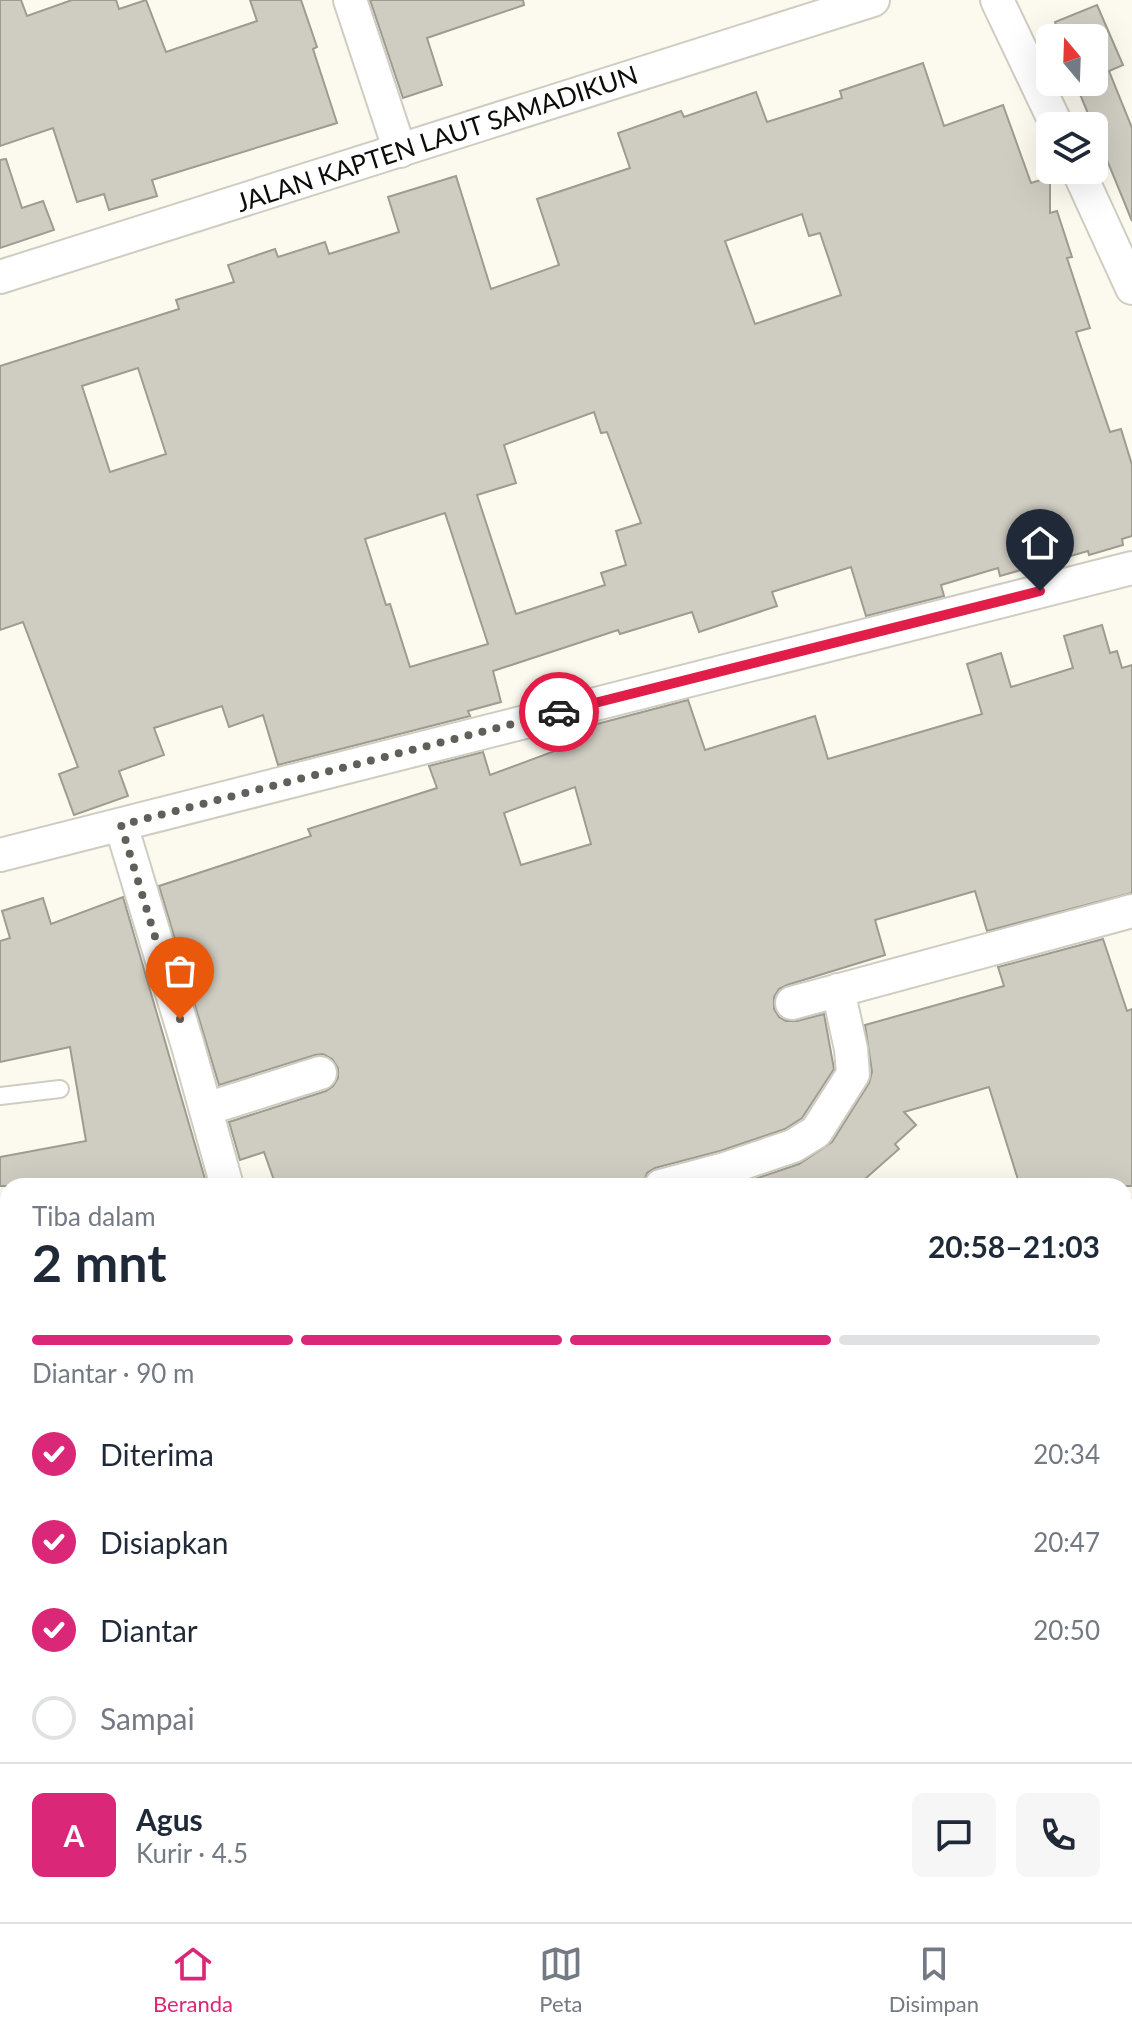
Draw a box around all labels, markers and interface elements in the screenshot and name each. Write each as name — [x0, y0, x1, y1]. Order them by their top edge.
north arrow — [1036, 24, 1108, 96]
map controls — [1036, 24, 1108, 184]
street label: JALAN KAPTEN LAUT SAMADIKUN — [232, 58, 642, 218]
button: layers — [1036, 112, 1108, 184]
pin — [1006, 509, 1074, 591]
icon: home — [1018, 521, 1062, 565]
courier — [519, 672, 599, 752]
icon: car — [537, 690, 581, 734]
pin — [146, 937, 214, 1019]
icon: bag — [158, 949, 202, 993]
text: Tiba dalam — [32, 1200, 156, 1232]
text: 20:58–21:03 — [928, 1228, 1100, 1264]
text: 2 mnt — [32, 1231, 167, 1293]
text: Diantar · 90 m — [32, 1357, 194, 1389]
icon: check — [32, 1432, 76, 1476]
text: Diterima — [100, 1436, 214, 1472]
text: 20:34 — [1033, 1438, 1100, 1470]
icon: check — [32, 1520, 76, 1564]
text: Disiapkan — [100, 1524, 229, 1560]
text: 20:47 — [1033, 1526, 1100, 1558]
icon: check — [32, 1608, 76, 1652]
text: Diantar — [100, 1612, 198, 1648]
text: 20:50 — [1033, 1614, 1100, 1646]
text: Sampai — [100, 1700, 195, 1736]
button: chat — [912, 1793, 996, 1877]
button: phone — [1016, 1793, 1100, 1877]
text: Agus — [136, 1801, 203, 1837]
text: A — [64, 1817, 84, 1853]
text: Kurir · 4.5 — [136, 1837, 248, 1869]
tab: Beranda — [153, 1942, 233, 2017]
tab: Peta — [539, 1942, 583, 2017]
tab: Disimpan — [889, 1942, 979, 2017]

